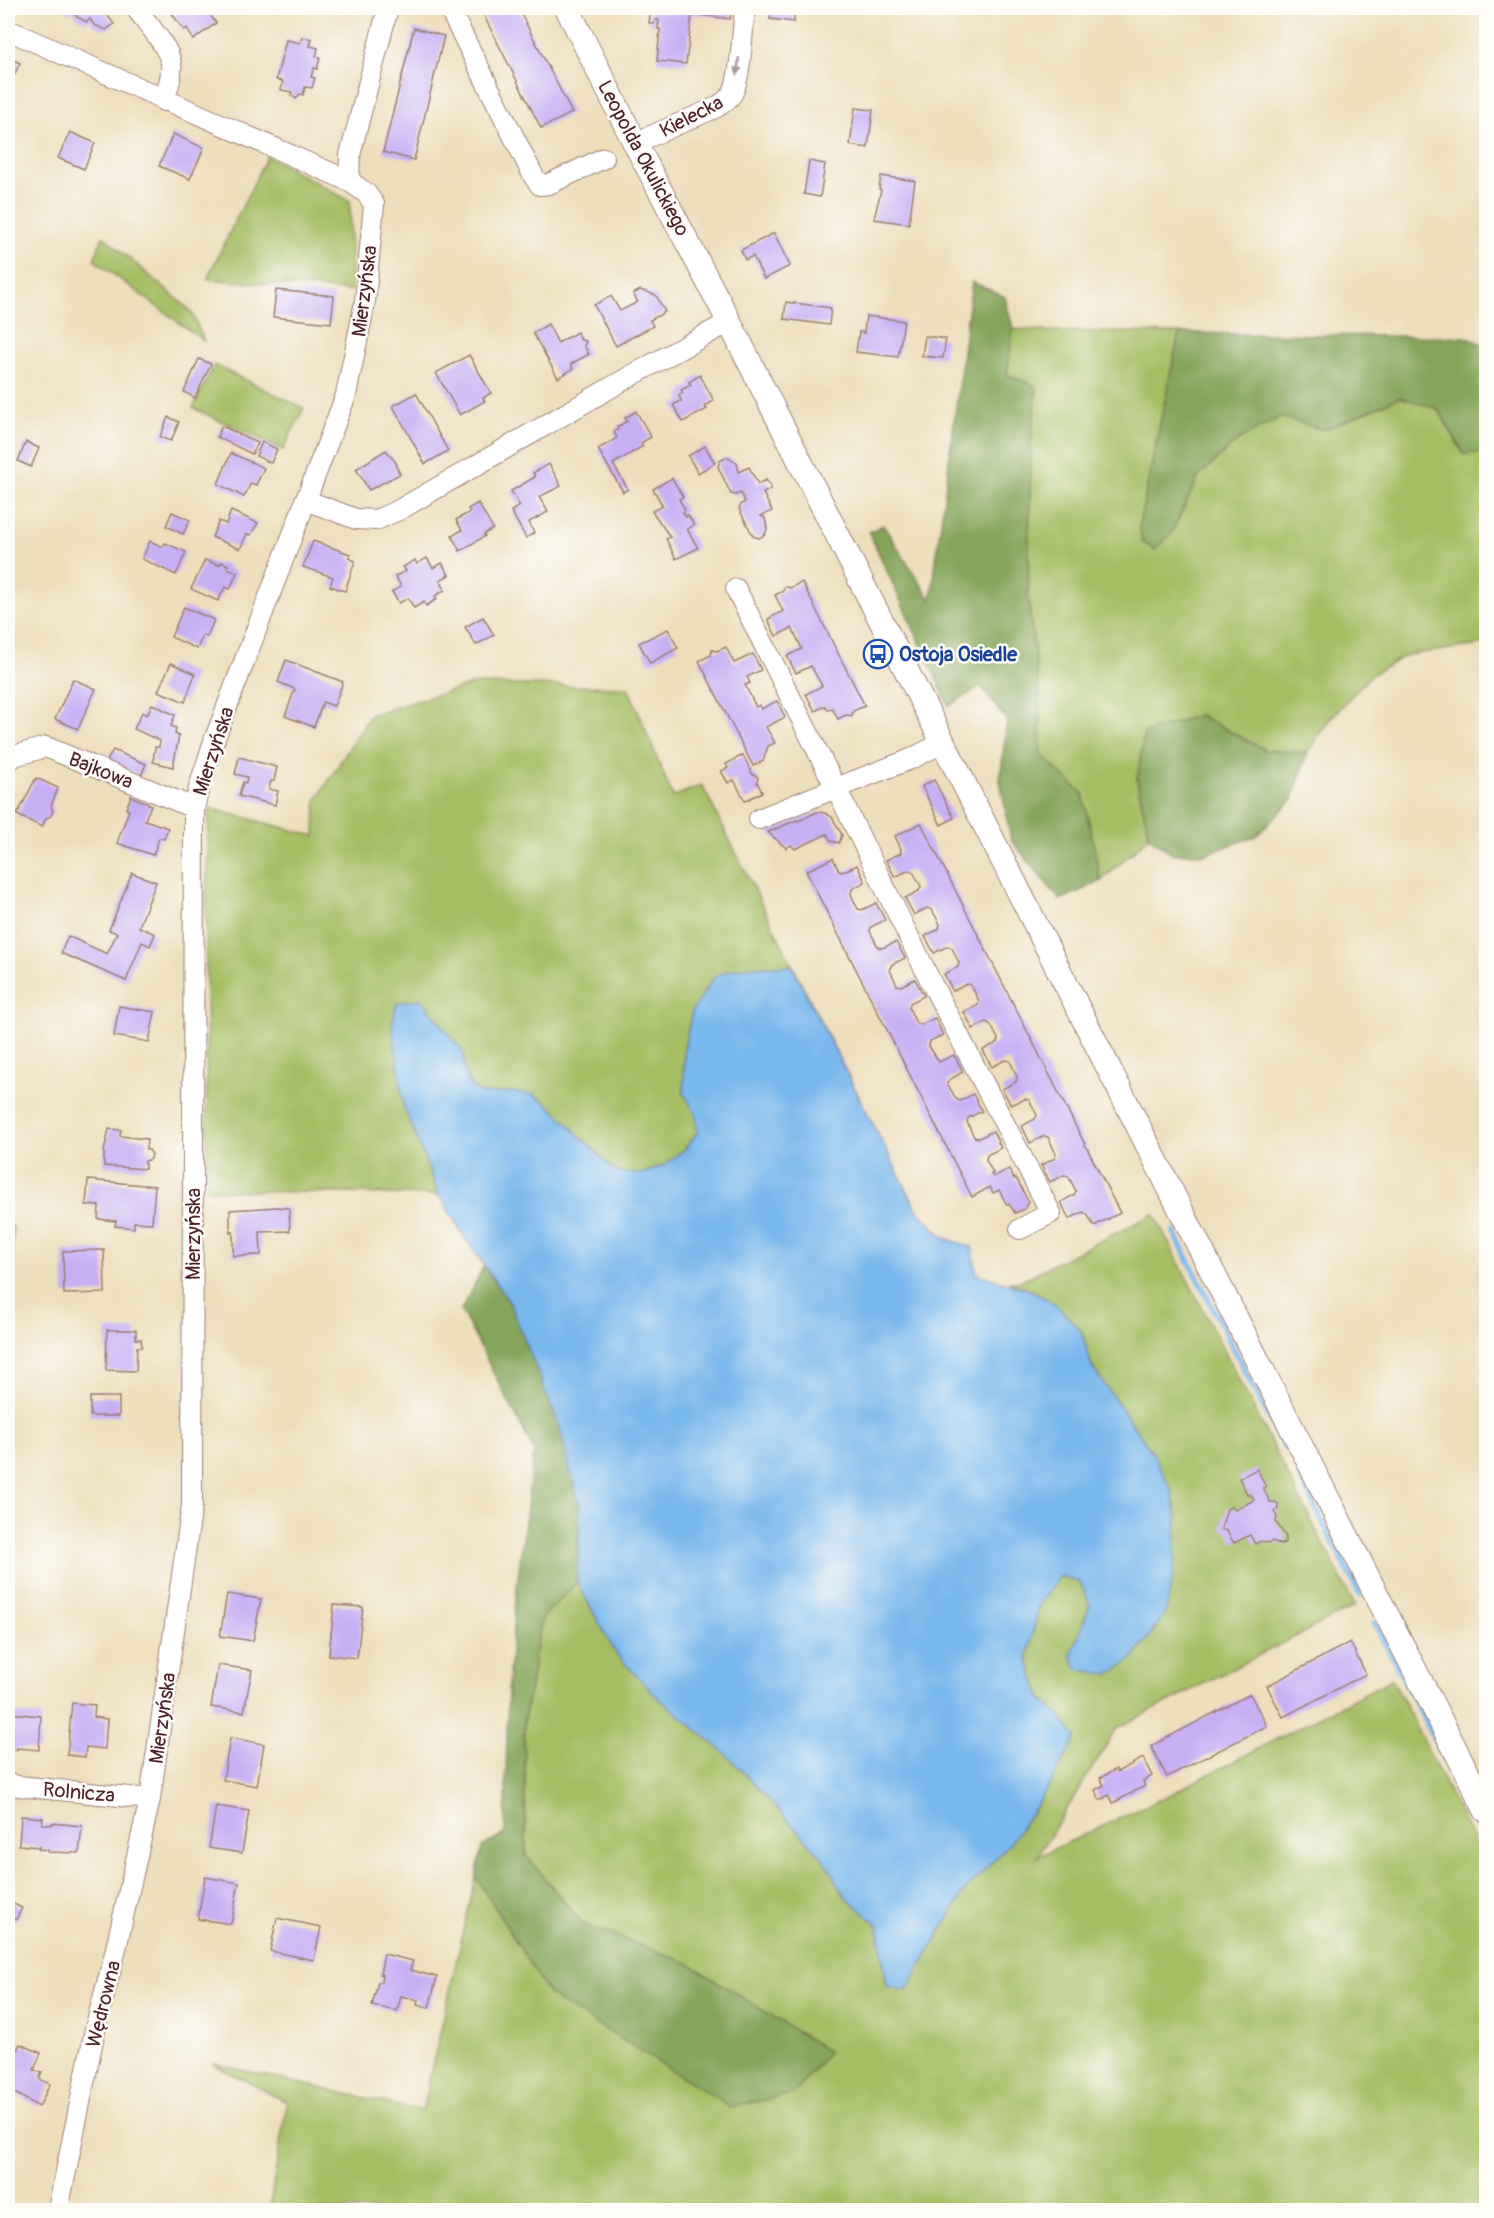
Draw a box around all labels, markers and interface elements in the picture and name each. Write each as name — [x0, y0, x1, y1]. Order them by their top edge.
one-way arrow — [734, 56, 743, 75]
street label: Leopolda Okulickiego — [592, 76, 695, 241]
street label: Kielecka — [655, 90, 727, 143]
street label: Mierzyńska — [346, 244, 383, 338]
bus stop icon: Ostoja Osiedle — [862, 638, 894, 670]
place label: Ostoja Osiedle — [899, 642, 1018, 667]
street label: Mierzyńska — [187, 704, 240, 799]
street label: Bajkowa — [65, 746, 137, 795]
street label: Mierzyńska — [181, 1188, 206, 1280]
street label: Mierzyńska — [144, 1671, 181, 1765]
street label: Rolnicza — [42, 1777, 116, 1808]
street label: Wędrowna — [81, 1958, 126, 2050]

